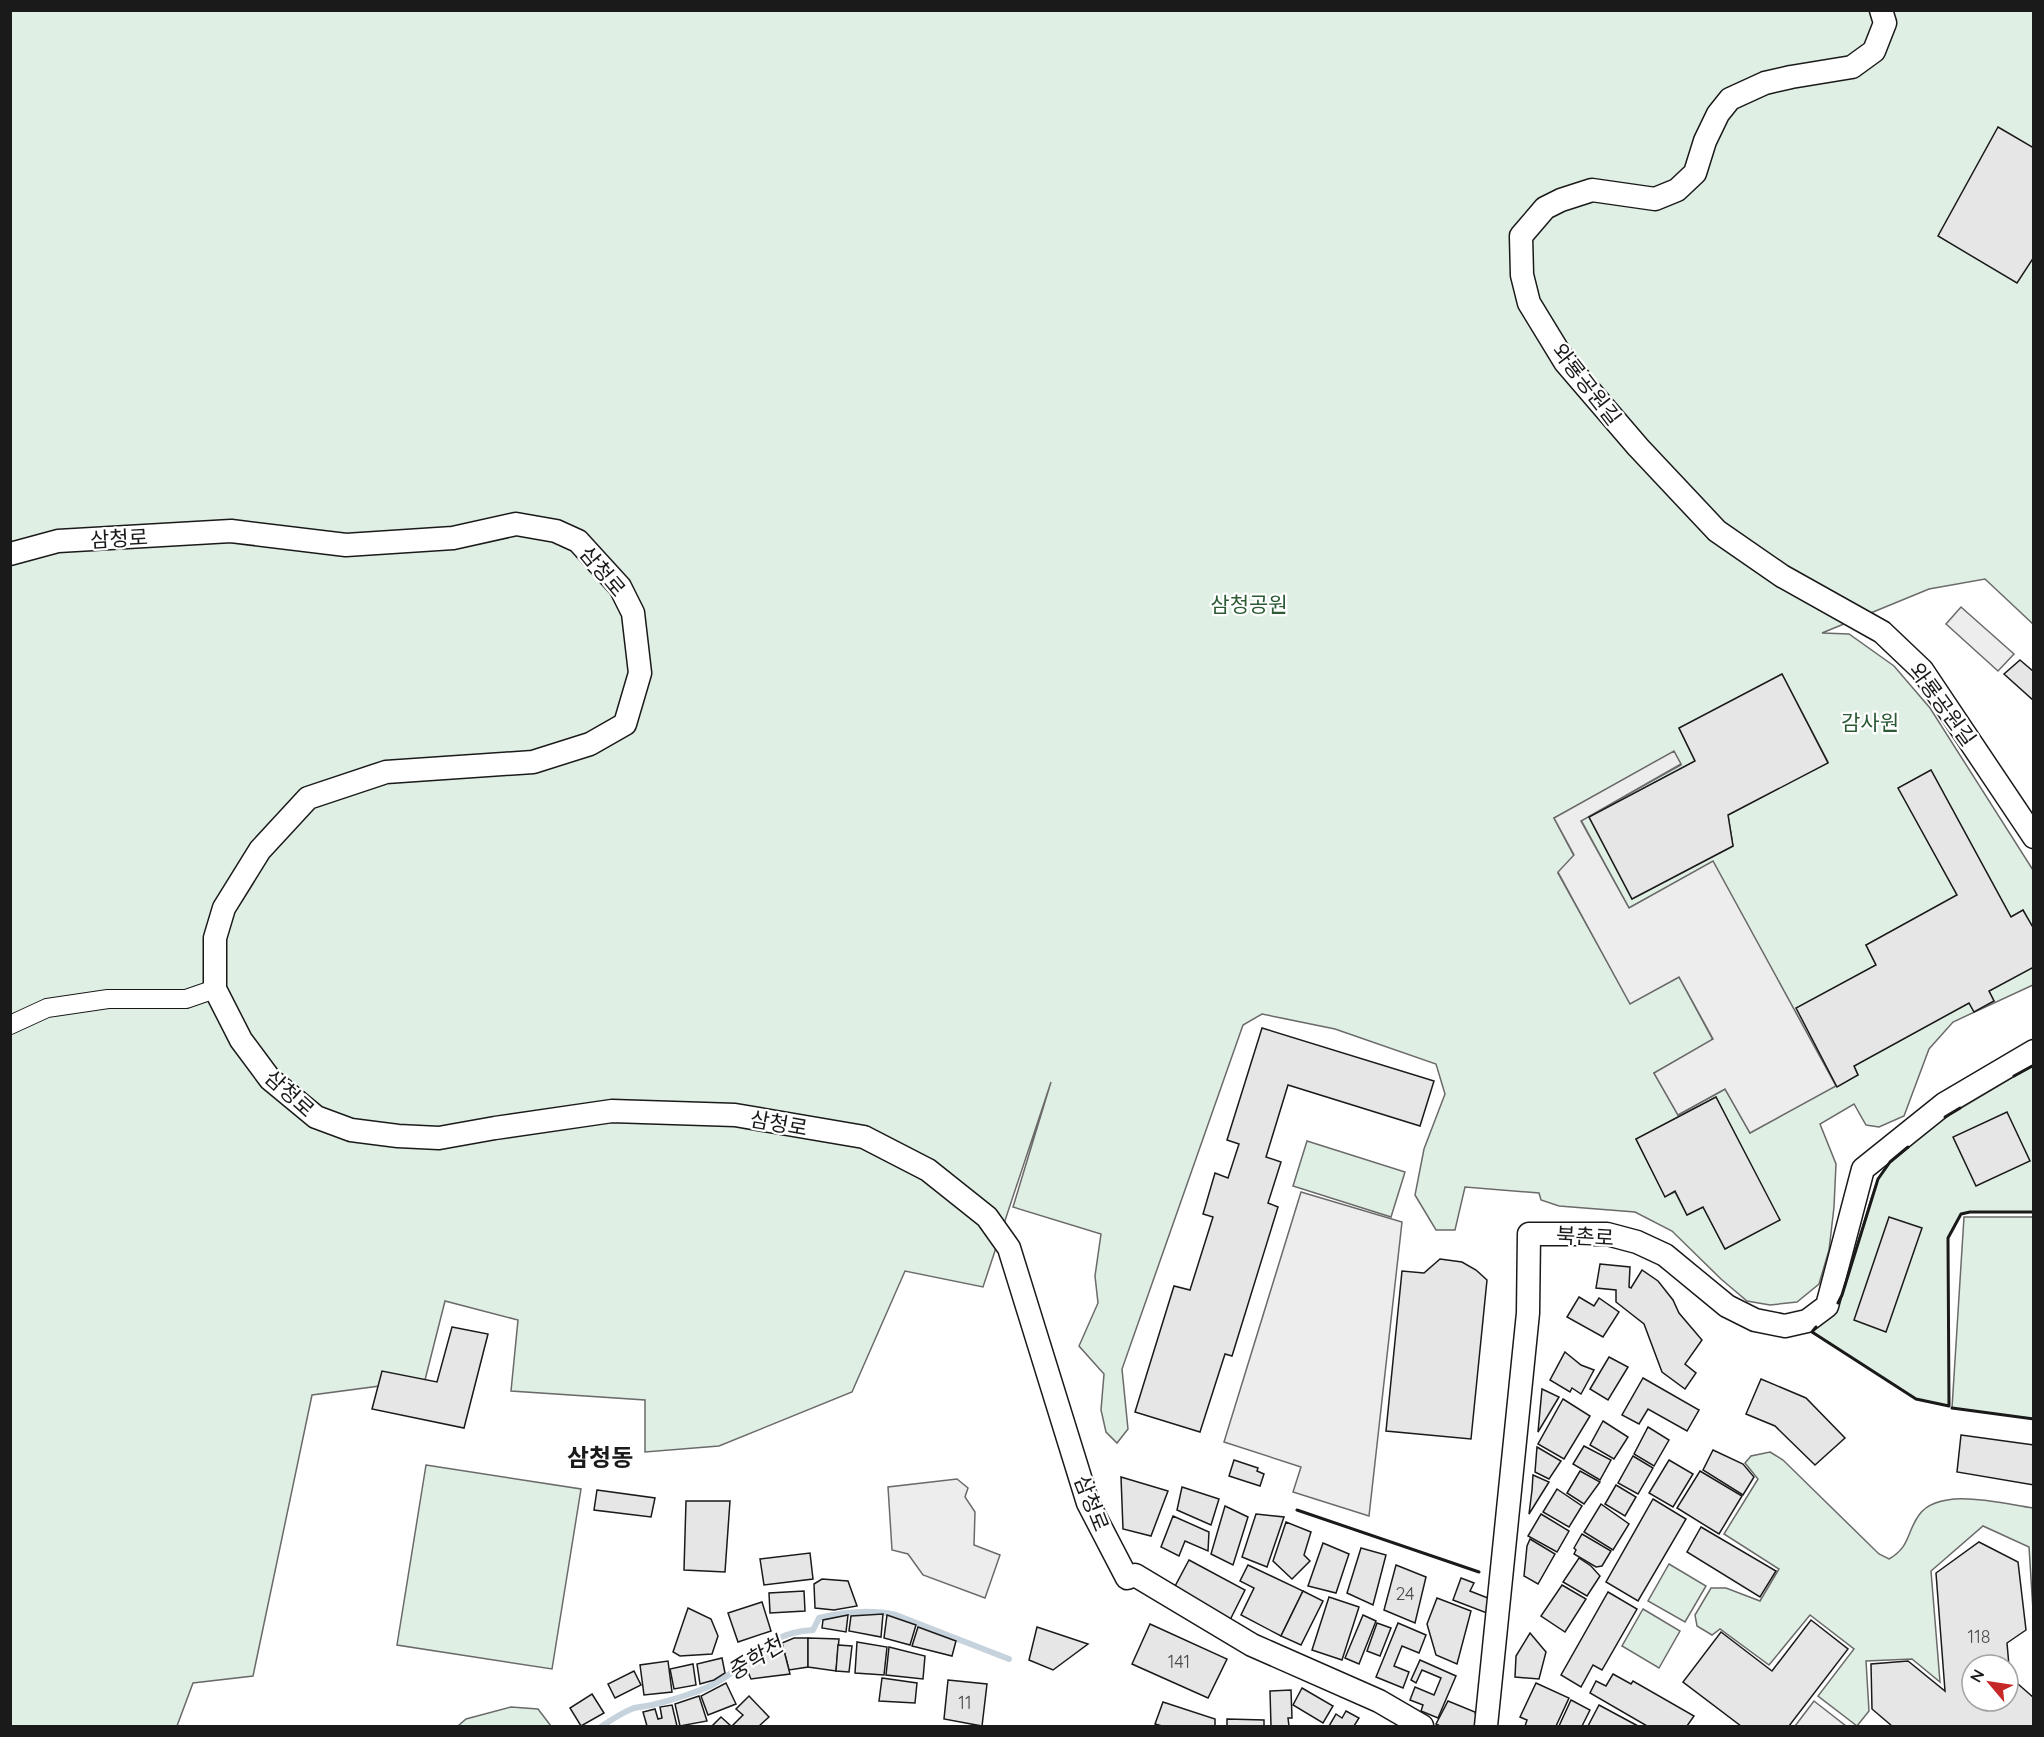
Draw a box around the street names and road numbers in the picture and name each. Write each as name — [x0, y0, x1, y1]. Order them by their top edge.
street label: 와룡공원길 — [1547, 338, 1627, 430]
street label: 삼청로 — [89, 524, 149, 552]
street label: 삼청로 — [574, 540, 632, 602]
street label: 와룡공원길 — [1904, 657, 1982, 751]
street label: 삼청로 — [260, 1064, 320, 1122]
street label: 삼청로 — [748, 1105, 810, 1141]
street label: 북촌로 — [1555, 1222, 1615, 1250]
street label: 삼청로 — [1069, 1471, 1115, 1535]

